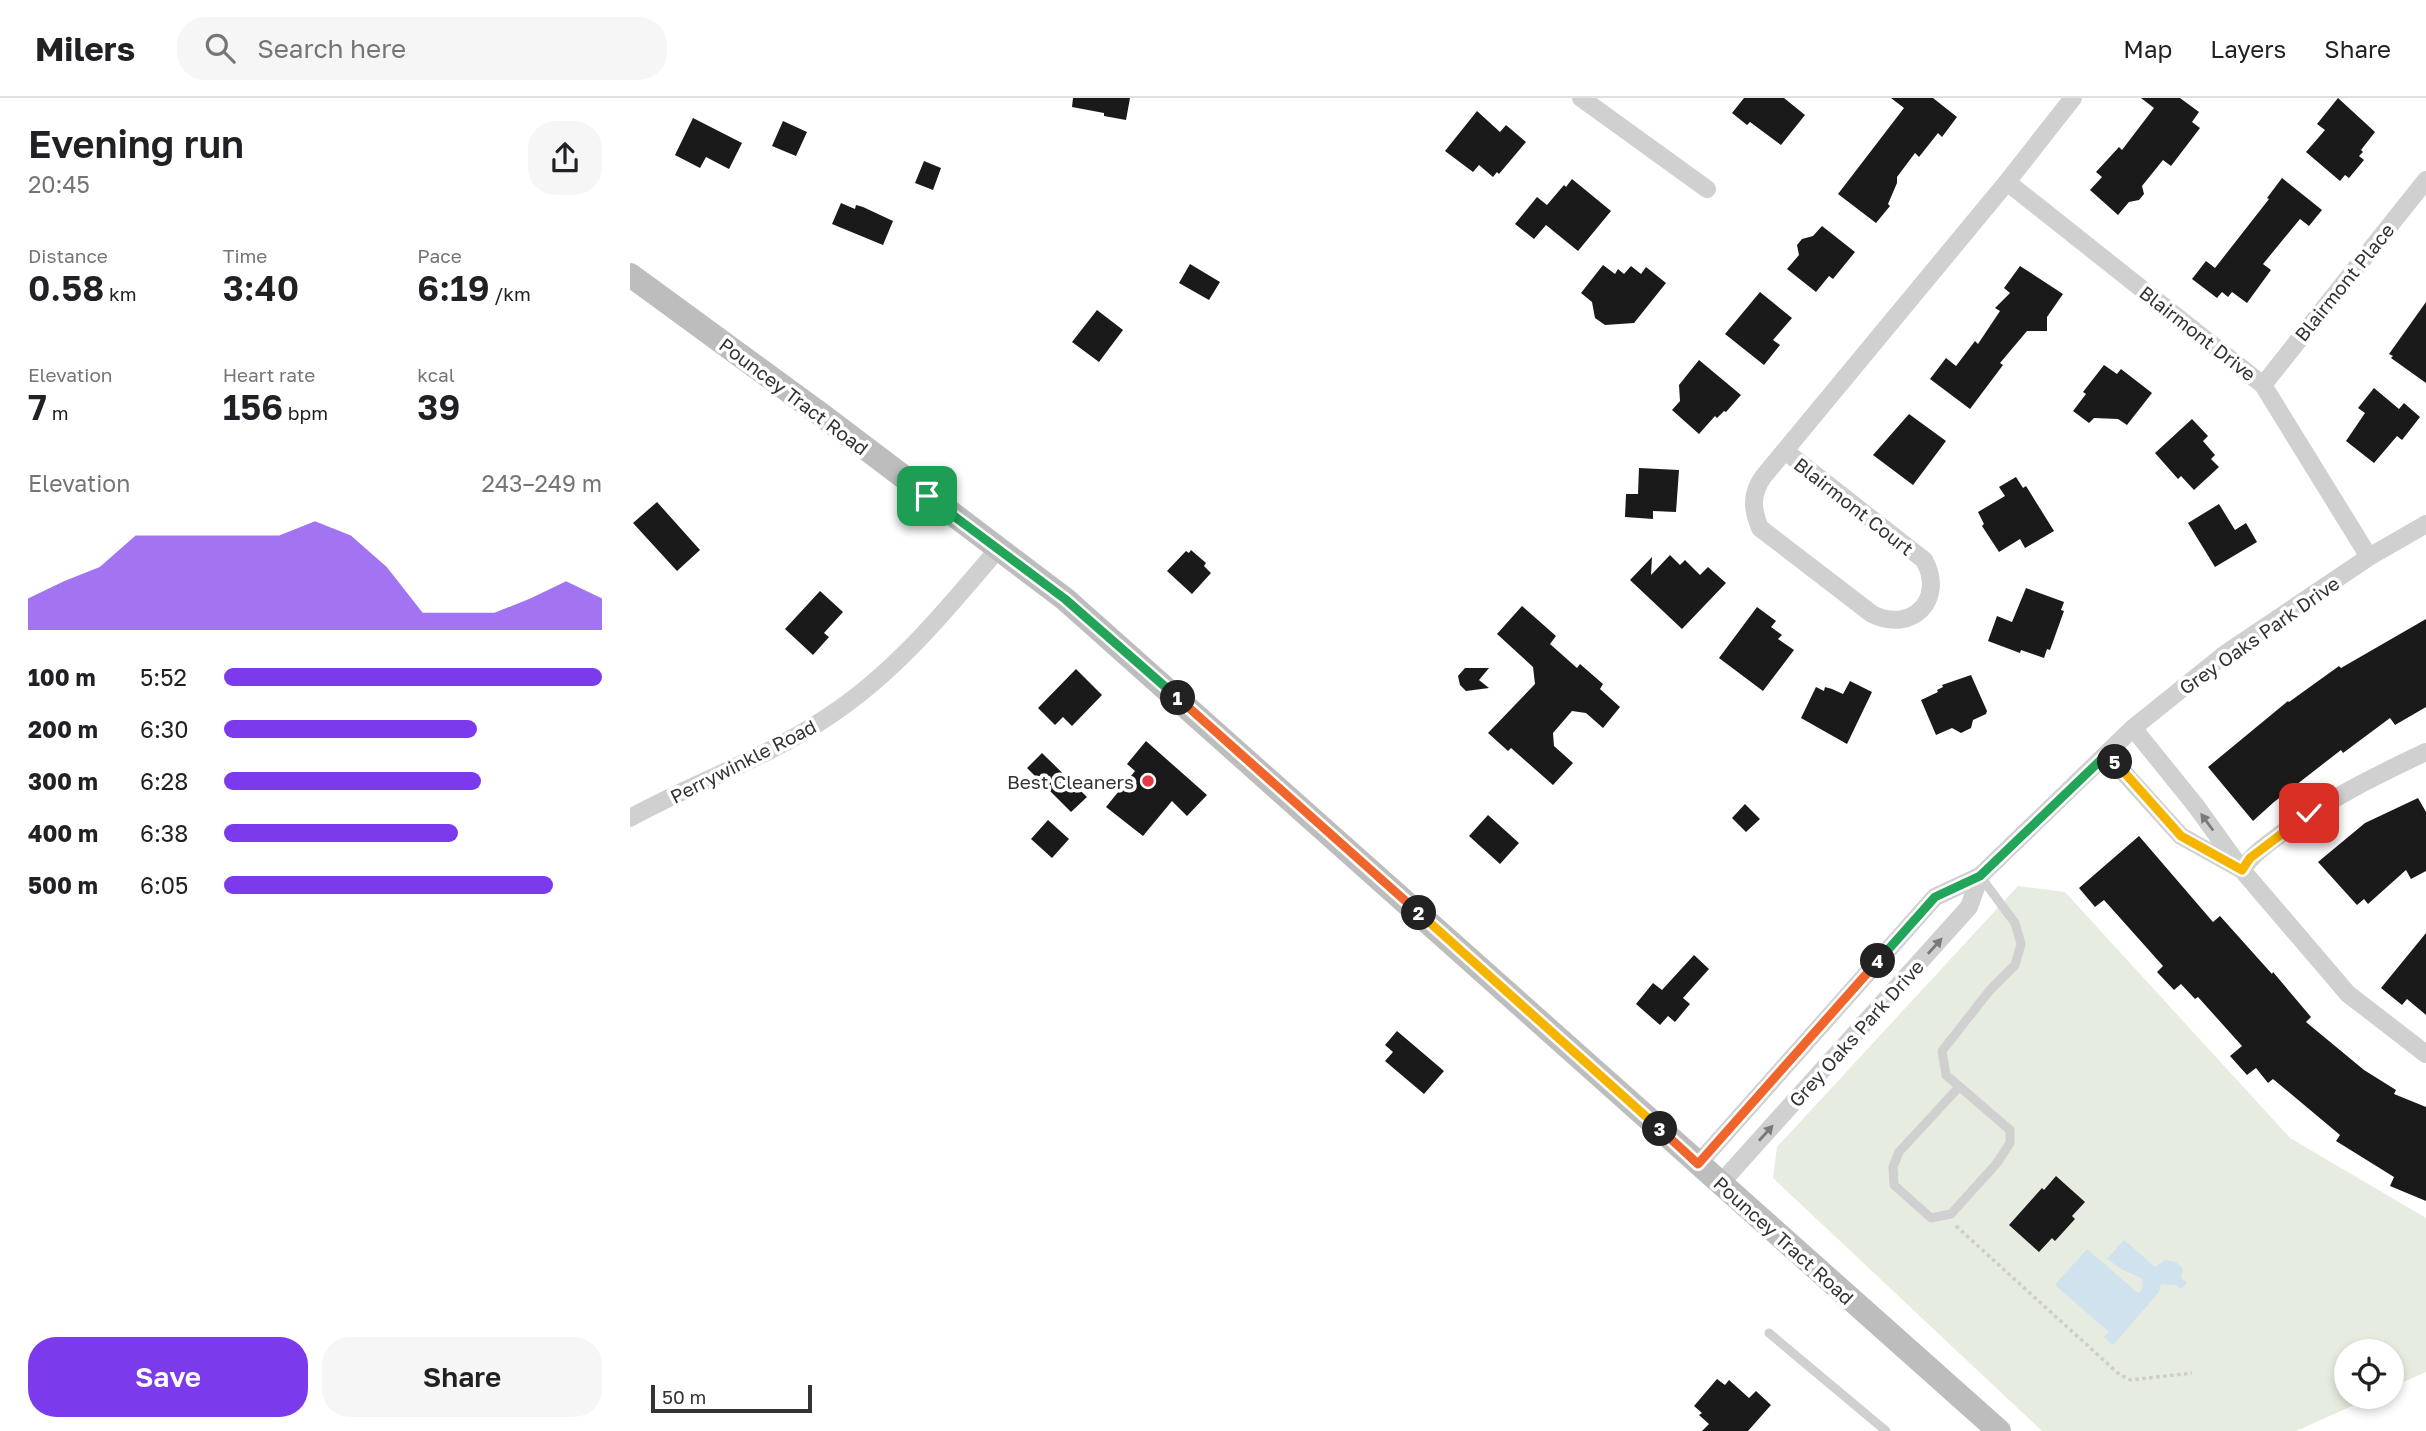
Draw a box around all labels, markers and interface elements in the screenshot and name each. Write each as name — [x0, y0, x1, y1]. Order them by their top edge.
search box — [177, 17, 667, 80]
text: Milers — [35, 29, 135, 68]
icon: search — [201, 29, 239, 67]
text: Search here — [257, 33, 406, 64]
text: Map — [2123, 34, 2172, 63]
text: Layers — [2210, 34, 2286, 63]
text: Share — [2324, 34, 2391, 63]
text: Evening run — [28, 121, 244, 166]
button: share — [528, 121, 602, 195]
text: 20:45 — [28, 170, 90, 198]
street label: Blairmont Place — [2290, 219, 2398, 345]
text: Distance — [28, 244, 108, 267]
text: Time — [223, 244, 267, 267]
text: Pace — [417, 244, 462, 267]
text: 0.58 — [28, 267, 104, 309]
text: 3:40 — [223, 267, 299, 309]
text: 6:19 — [417, 267, 490, 309]
street label: Blairmont Drive — [2135, 280, 2261, 386]
text: km — [104, 282, 137, 305]
text: /km — [490, 282, 531, 305]
street label: Pouncey Tract Road — [715, 332, 873, 460]
text: Elevation — [28, 363, 113, 386]
text: Heart rate — [223, 363, 315, 386]
text: kcal — [417, 363, 455, 386]
text: 7 — [28, 386, 47, 428]
text: 156 — [223, 386, 283, 428]
text: 39 — [417, 386, 460, 428]
text: m — [47, 401, 68, 424]
text: bpm — [283, 401, 328, 424]
street label: Blairmont Court — [1790, 452, 1918, 560]
pin — [897, 466, 957, 526]
text: Elevation — [28, 469, 130, 497]
text: 243–249 m — [482, 469, 602, 497]
icon: arrive — [908, 477, 946, 515]
street label: Grey Oaks Park Drive — [2175, 571, 2343, 699]
text: 100 m — [28, 663, 96, 691]
text: 5:52 — [140, 663, 187, 691]
pin: 1 — [1160, 680, 1196, 716]
text: 1 — [1173, 686, 1182, 709]
street label: Perrywinkle Road — [666, 714, 820, 808]
text: 200 m — [28, 715, 98, 743]
text: 6:30 — [140, 715, 189, 743]
pin: 5 — [2098, 744, 2132, 780]
text: 5 — [2109, 750, 2120, 773]
text: 300 m — [28, 767, 98, 795]
text: 6:28 — [140, 767, 188, 795]
place label: Best Cleaners — [1007, 770, 1134, 793]
marker: Best Cleaners — [1140, 773, 1156, 789]
pin — [2279, 783, 2339, 843]
icon: check — [2290, 794, 2328, 832]
one-way arrow — [2200, 813, 2214, 831]
text: 400 m — [28, 819, 98, 847]
text: 6:38 — [140, 819, 188, 847]
text: 500 m — [28, 871, 98, 899]
text: 6:05 — [140, 871, 188, 899]
pin: 2 — [1402, 896, 1436, 930]
text: 2 — [1413, 901, 1424, 924]
one-way arrow — [1926, 938, 1942, 955]
pin: 4 — [1860, 944, 1896, 978]
text: 4 — [1872, 949, 1883, 972]
street label: Grey Oaks Park Drive — [1784, 955, 1928, 1111]
pin: 3 — [1642, 1112, 1678, 1146]
text: 3 — [1654, 1117, 1665, 1140]
one-way arrow — [1758, 1124, 1774, 1142]
street label: Pouncey Tract Road — [1709, 1171, 1859, 1309]
button: Save — [28, 1337, 308, 1417]
button: Share — [322, 1337, 602, 1417]
map controls — [2334, 1339, 2404, 1409]
button: locate — [2334, 1339, 2404, 1409]
scale bar — [651, 1382, 812, 1414]
text: 50 m — [662, 1385, 706, 1408]

